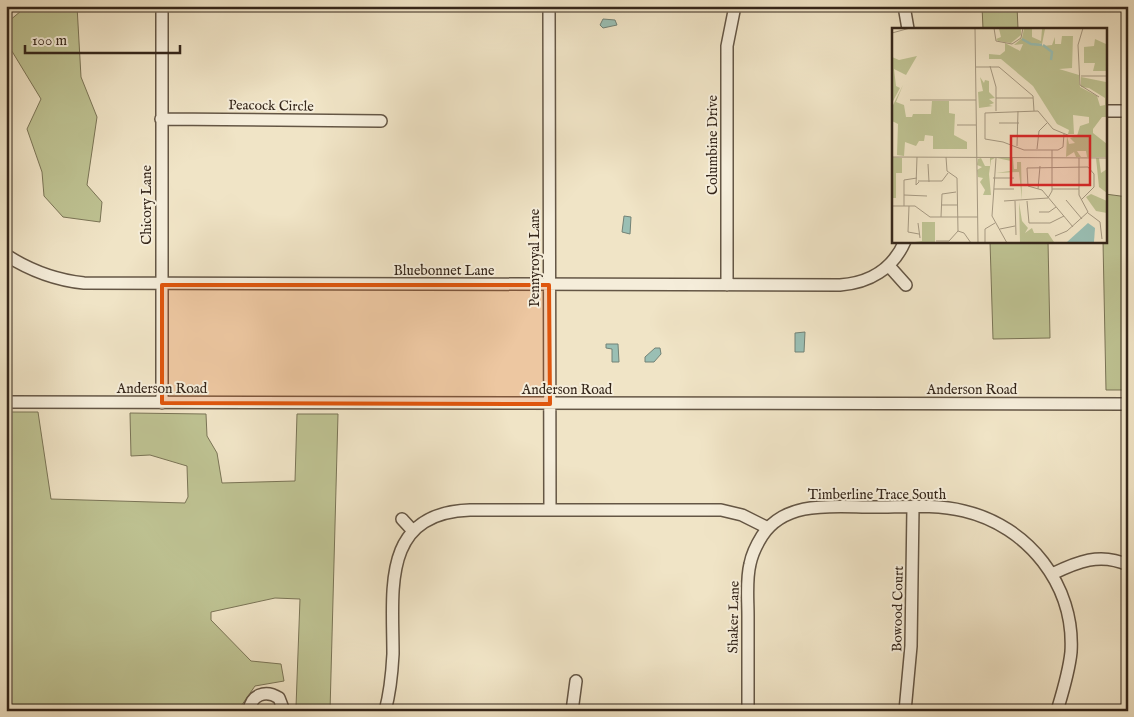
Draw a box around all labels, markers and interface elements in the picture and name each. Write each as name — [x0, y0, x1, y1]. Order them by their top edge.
scale bar — [25, 22, 180, 54]
inset map — [892, 28, 1106, 242]
text: 100 m — [32, 31, 68, 50]
street label: Columbine Drive — [704, 94, 722, 195]
street label: Peacock Circle — [228, 96, 314, 116]
street label: Chicory Lane — [138, 165, 156, 245]
street label: Pennyroyal Lane — [526, 208, 544, 307]
street label: Bluebonnet Lane — [394, 262, 495, 280]
street label: Anderson Road — [116, 380, 208, 398]
street label: Anderson Road — [521, 381, 613, 399]
street label: Anderson Road — [926, 381, 1018, 399]
street label: Timberline Trace South — [808, 486, 947, 504]
street label: Bowood Court — [888, 566, 908, 652]
street label: Shaker Lane — [724, 580, 744, 653]

